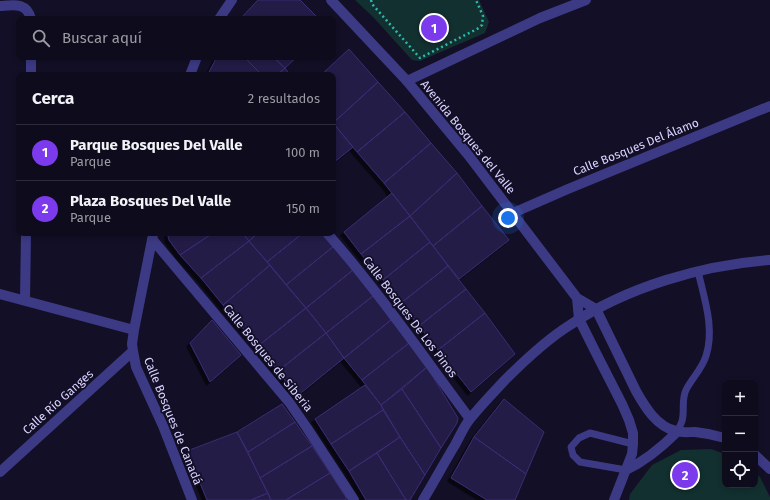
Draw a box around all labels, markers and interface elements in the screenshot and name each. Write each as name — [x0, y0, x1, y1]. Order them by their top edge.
pin: 1 — [421, 13, 447, 43]
search box — [16, 16, 336, 60]
icon: search — [30, 27, 52, 49]
text: Buscar aquí — [62, 29, 142, 47]
street label: Avenida Bosques del Valle — [418, 77, 518, 197]
text: Cerca — [32, 88, 74, 109]
text: 2 resultados — [248, 91, 320, 106]
street label: Calle Bosques Del Álamo — [571, 114, 701, 179]
text: Parque Bosques Del Valle — [70, 136, 243, 154]
text: 1 — [42, 145, 48, 160]
text: 100 m — [285, 145, 320, 160]
text: Parque — [70, 154, 111, 169]
text: Plaza Bosques Del Valle — [70, 192, 231, 210]
text: 2 — [42, 201, 48, 216]
text: 150 m — [286, 201, 320, 216]
your location — [498, 208, 518, 228]
text: Parque — [70, 210, 111, 225]
street label: Calle Bosques De Los Pinos — [360, 254, 460, 381]
street label: Calle Bosques de Siberia — [220, 301, 316, 415]
street label: Calle Bosques de Canadá — [141, 355, 205, 487]
street label: Calle Río Ganges — [20, 366, 96, 437]
map controls — [722, 380, 758, 488]
button: + — [722, 380, 758, 416]
button: − — [722, 416, 758, 452]
button: locate — [722, 452, 758, 488]
pin: 2 — [672, 460, 698, 490]

